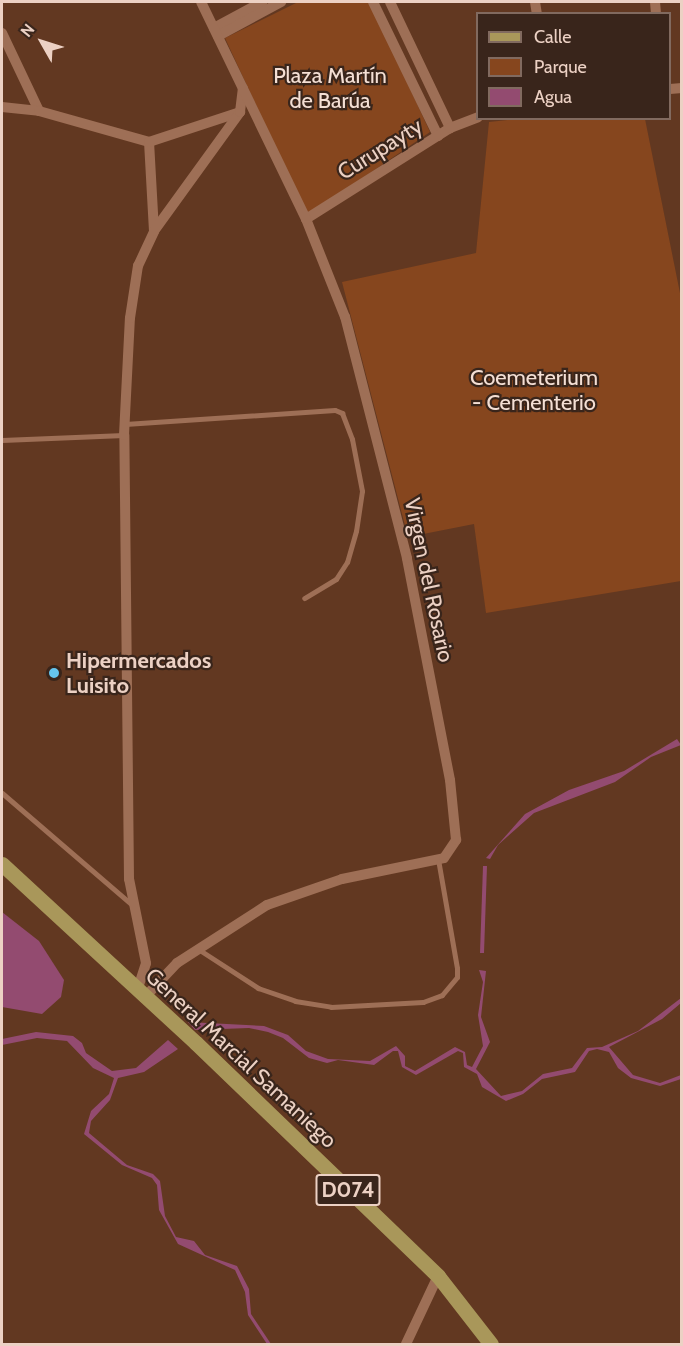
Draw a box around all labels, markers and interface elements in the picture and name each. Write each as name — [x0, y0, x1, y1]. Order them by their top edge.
north arrow — [12, 12, 72, 72]
legend — [476, 12, 671, 120]
text: N — [17, 20, 39, 41]
text: Calle — [534, 26, 571, 48]
text: Parque — [534, 56, 587, 78]
park label: Plaza Martín de Barúa — [273, 62, 387, 113]
text: Agua — [534, 86, 572, 108]
street label: Curupayty — [333, 113, 427, 185]
park label: Coemeterium - Cementerio — [470, 364, 598, 416]
street label: Virgen del Rosario — [399, 495, 459, 665]
place label: Hipermercados Luisito — [66, 647, 211, 698]
marker: Hipermercados Luisito — [47, 666, 61, 680]
street label: General Marcial Samaniego — [140, 962, 342, 1154]
road number: D074 — [315, 1172, 381, 1208]

